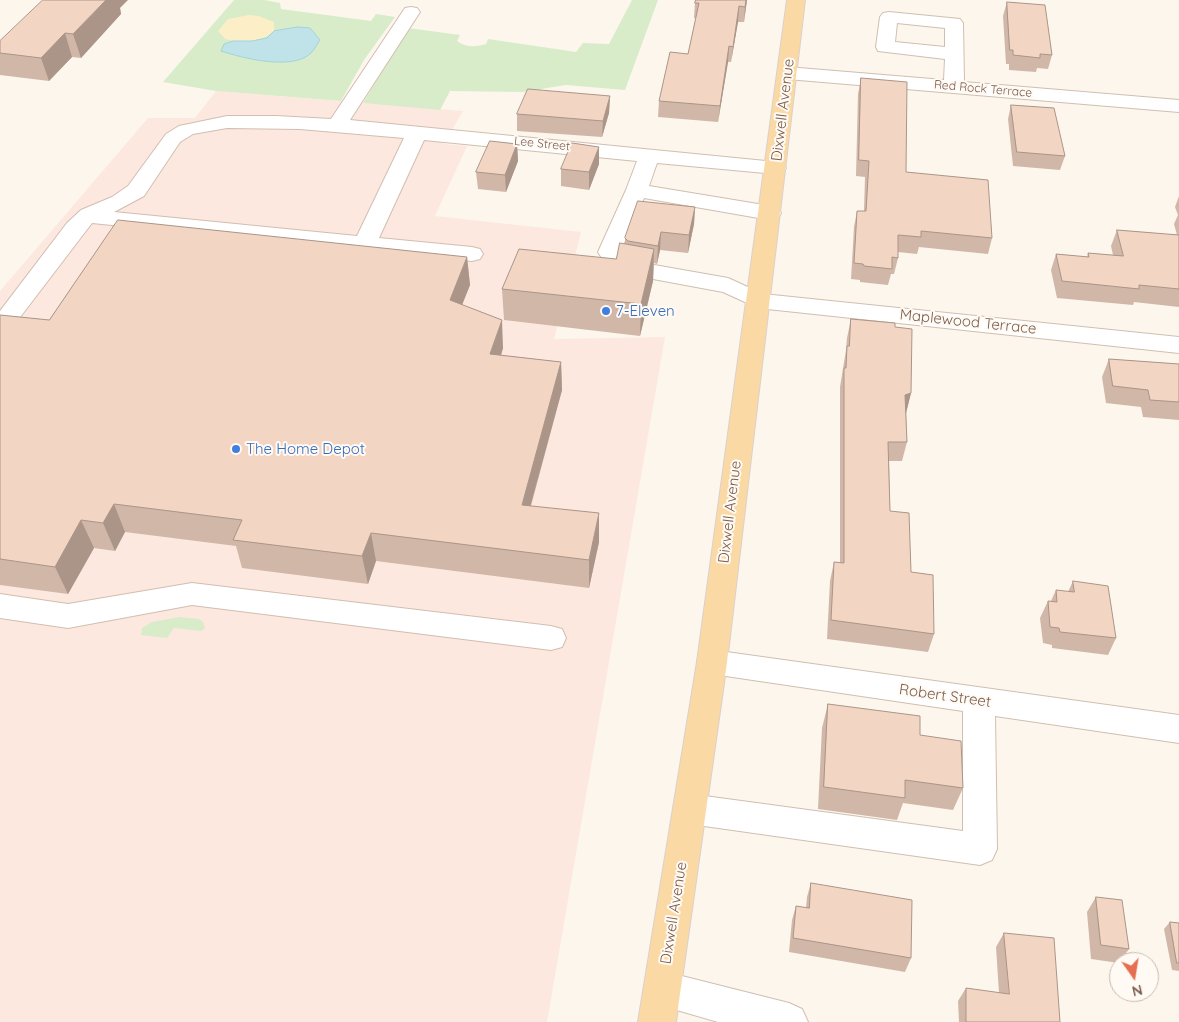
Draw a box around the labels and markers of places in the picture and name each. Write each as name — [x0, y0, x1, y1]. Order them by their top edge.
place label: 7-Eleven — [616, 302, 675, 320]
marker: 7-Eleven — [600, 305, 612, 317]
place label: The Home Depot — [246, 440, 365, 458]
marker: The Home Depot — [230, 443, 242, 455]

